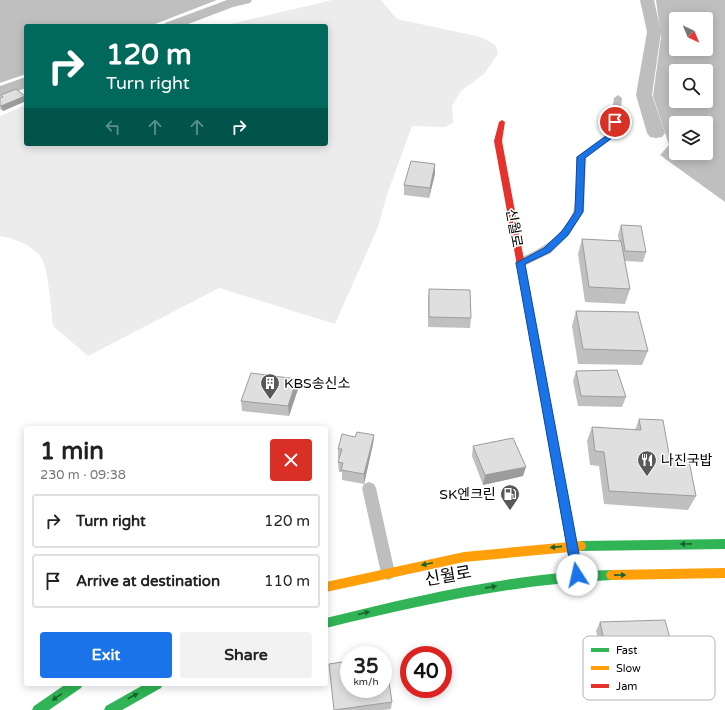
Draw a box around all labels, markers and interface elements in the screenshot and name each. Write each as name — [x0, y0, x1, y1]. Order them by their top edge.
north arrow — [669, 12, 713, 56]
map controls — [669, 12, 713, 160]
text: 120 m — [106, 38, 192, 72]
icon: right — [40, 40, 92, 92]
button: search — [669, 64, 713, 108]
text: Turn right — [106, 72, 190, 94]
pin — [598, 105, 632, 139]
icon: arrive — [604, 111, 626, 133]
icon: left — [102, 116, 124, 138]
icon: ahead — [144, 116, 166, 138]
icon: ahead — [186, 116, 208, 138]
icon: right — [228, 116, 250, 138]
button: layers — [669, 116, 713, 160]
street label: 신월로 — [502, 207, 526, 249]
building icon: KBS송신소 — [259, 372, 281, 400]
place label: KBS송신소 — [284, 375, 350, 392]
text: 1 min — [40, 437, 104, 466]
button: close — [270, 439, 312, 481]
restaurant icon: 나진국밥 — [636, 449, 658, 477]
place label: 나진국밥 — [661, 452, 713, 469]
text: 230 m · 09:38 — [40, 467, 126, 483]
fuel station icon: SK엔크린 — [499, 483, 521, 511]
place label: SK엔크린 — [439, 486, 496, 503]
icon: right — [42, 510, 64, 532]
text: Turn right — [76, 512, 146, 530]
text: 120 m — [264, 512, 310, 530]
one-way arrow — [679, 541, 692, 547]
one-way arrow — [550, 544, 562, 551]
position arrow — [556, 554, 598, 596]
one-way arrow — [421, 562, 434, 568]
street label: 신월로 — [423, 562, 473, 590]
icon: arrive — [42, 570, 64, 592]
text: Arrive at destination — [76, 572, 220, 590]
text: 110 m — [264, 572, 310, 590]
one-way arrow — [614, 572, 627, 578]
one-way arrow — [485, 584, 497, 590]
one-way arrow — [358, 610, 370, 616]
button: Exit — [40, 632, 172, 678]
button: Share — [180, 632, 312, 678]
legend — [583, 636, 715, 700]
text: Fast — [616, 644, 637, 657]
speed limit sign: 40 — [400, 646, 452, 698]
text: 35 — [353, 655, 379, 679]
text: Slow — [616, 662, 641, 675]
text: km/h — [353, 676, 379, 688]
text: Jam — [616, 680, 637, 693]
one-way arrow — [52, 693, 62, 701]
one-way arrow — [128, 693, 139, 700]

